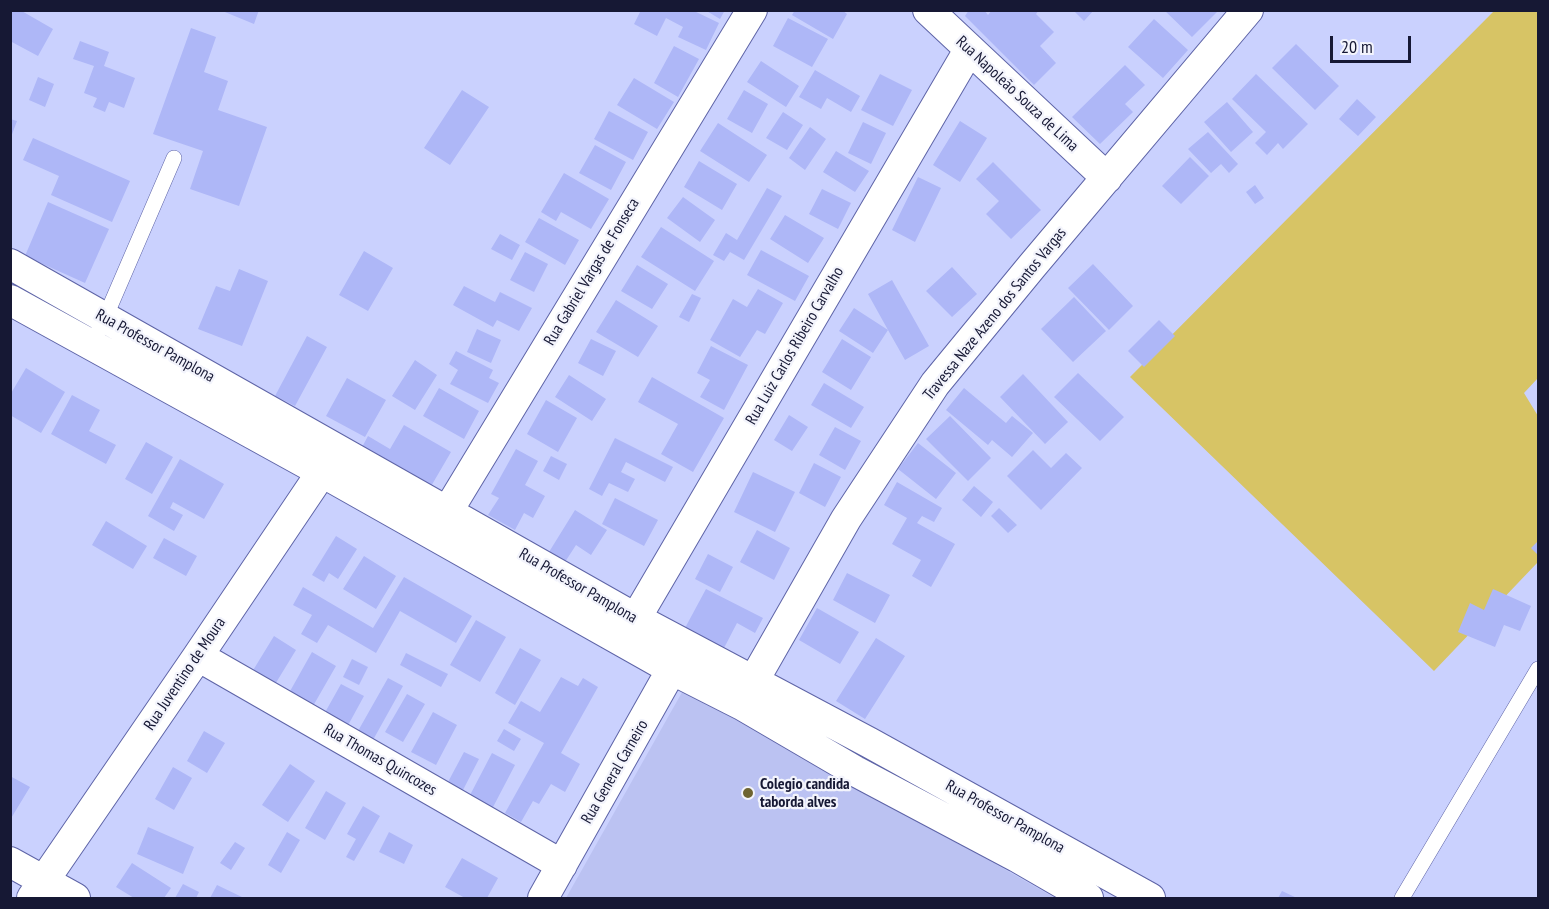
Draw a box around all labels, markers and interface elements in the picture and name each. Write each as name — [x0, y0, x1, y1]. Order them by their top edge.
scale bar — [1333, 24, 1414, 62]
street label: Rua Napoleão Souza de Lima — [952, 32, 1082, 156]
text: 20 m — [1341, 35, 1373, 58]
street label: Rua Gabriel Vargas de Fonseca — [540, 195, 644, 349]
street label: Travessa Naze Azeno dos Santos Vargas — [919, 224, 1071, 404]
street label: Rua Luiz Carlos Ribeiro Carvalho — [742, 264, 848, 428]
street label: Rua Professor Pamplona — [92, 305, 218, 387]
street label: Rua Professor Pamplona — [516, 544, 640, 628]
street label: Rua Juventino de Moura — [140, 614, 230, 734]
street label: Rua General Carneiro — [578, 717, 652, 827]
street label: Rua Thomas Quincozes — [320, 720, 440, 800]
place label: Colegio candida taborda alves — [760, 774, 850, 812]
street label: Rua Professor Pamplona — [942, 776, 1068, 858]
marker: Colegio candida taborda alves — [741, 786, 755, 800]

